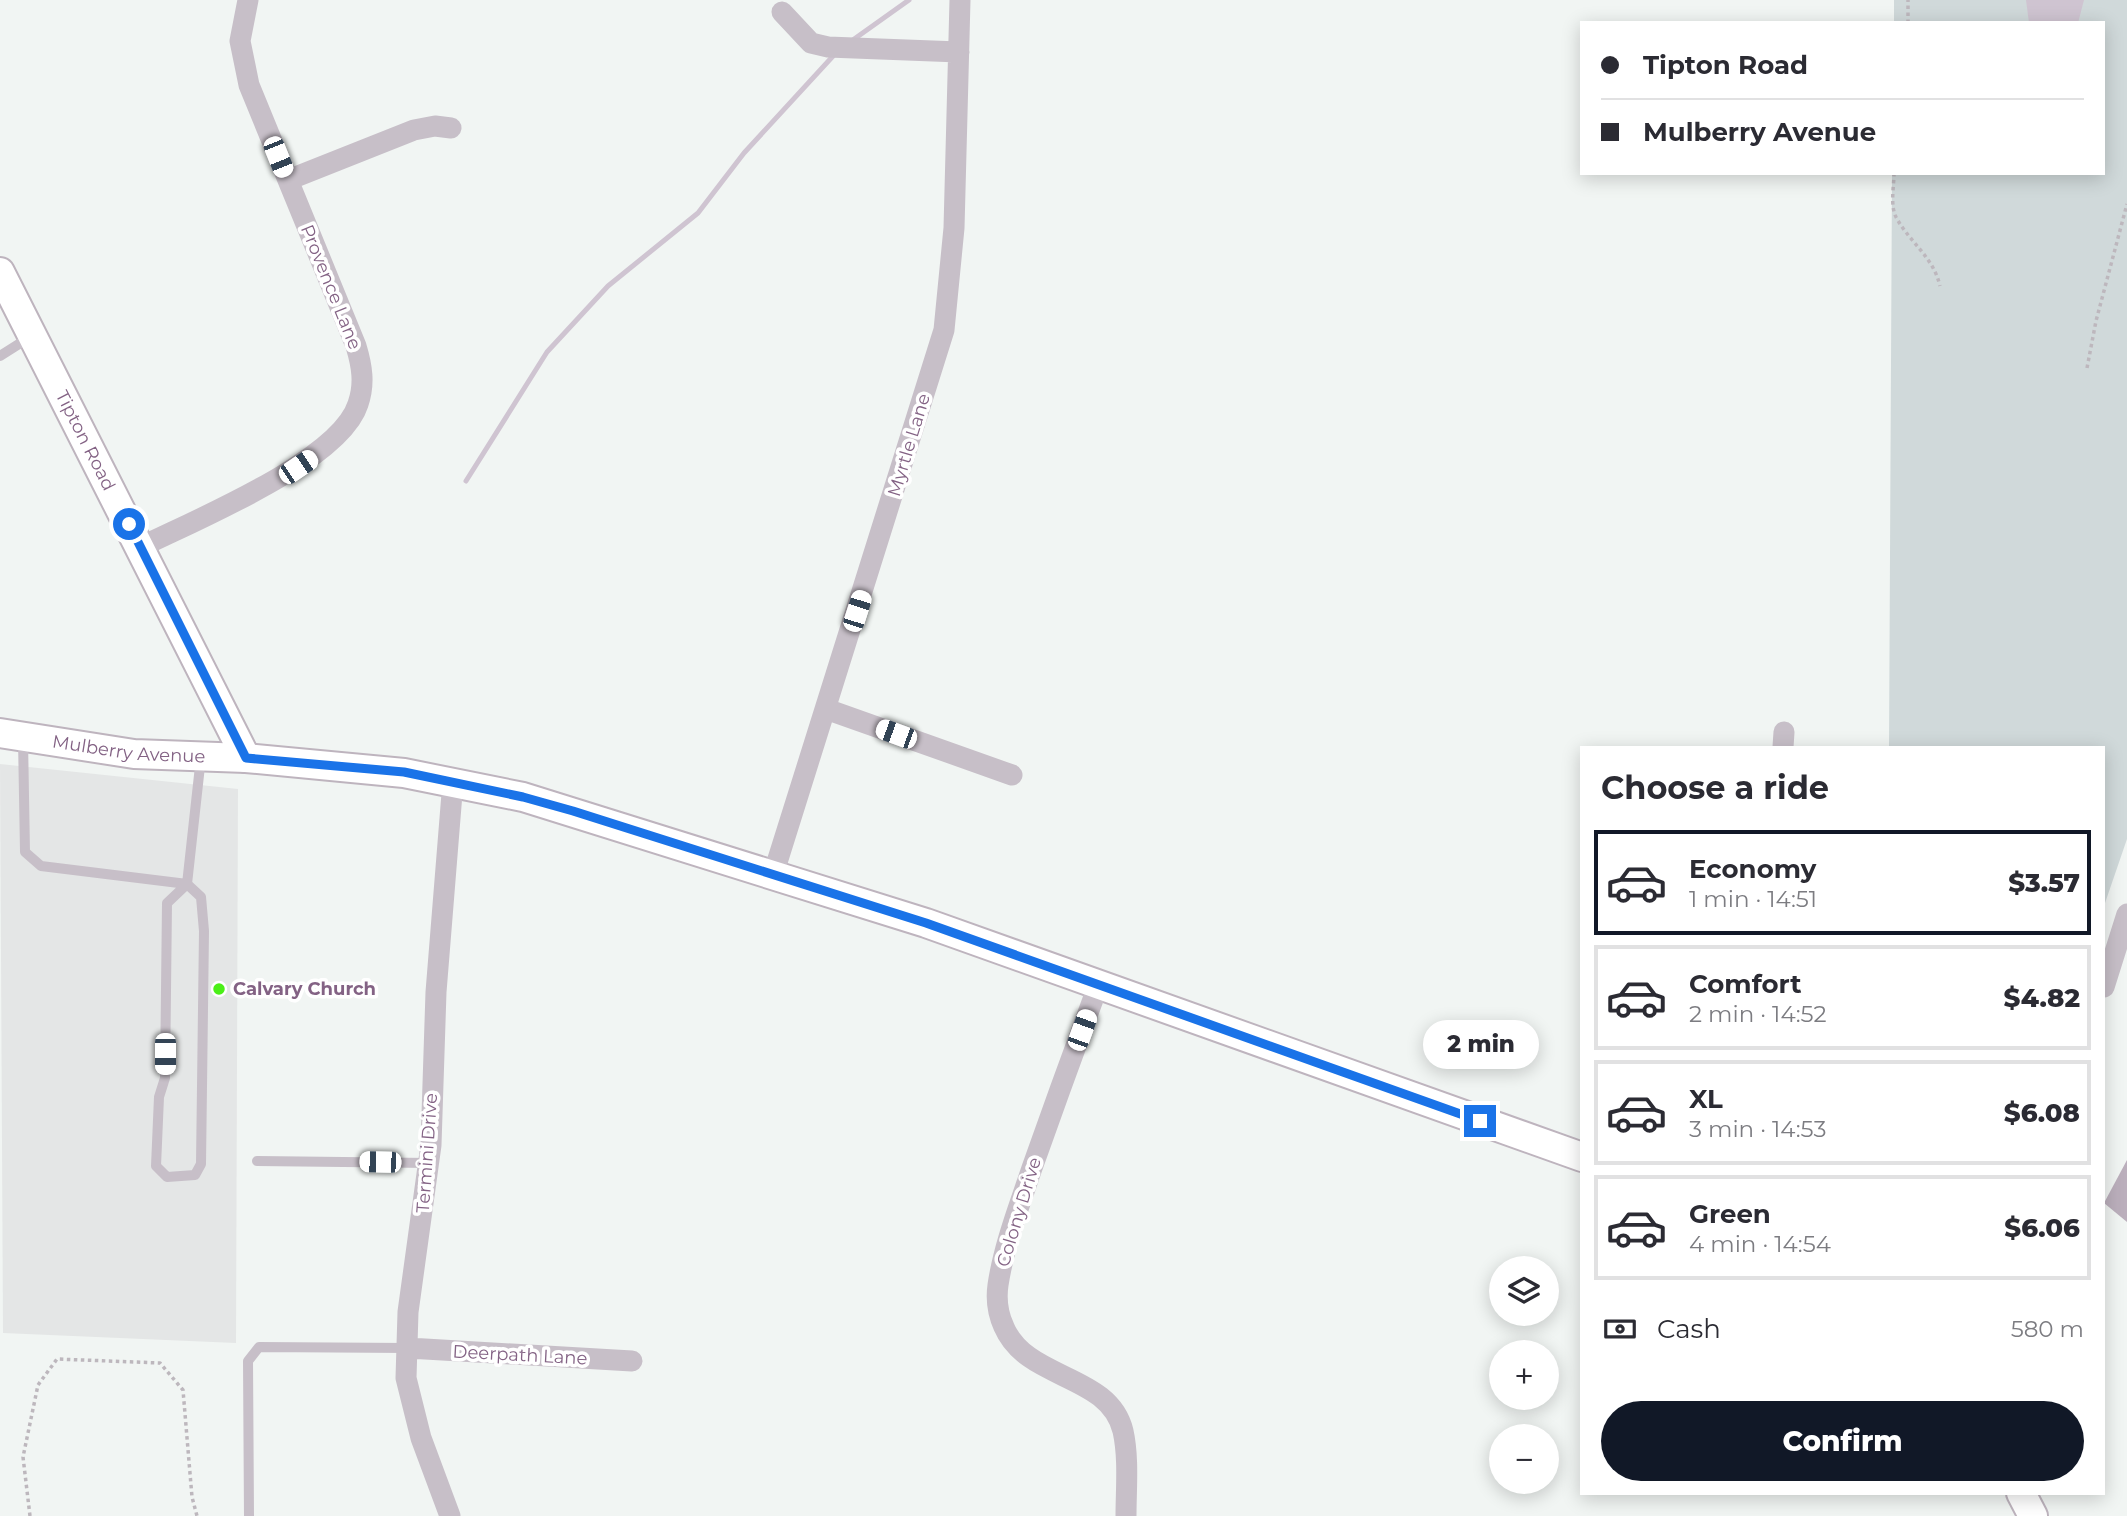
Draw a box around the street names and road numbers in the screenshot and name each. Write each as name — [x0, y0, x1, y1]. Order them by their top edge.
street label: Provence Lane — [296, 221, 366, 353]
street label: Tipton Road — [51, 387, 120, 495]
street label: Myrtle Lane — [883, 391, 935, 499]
street label: Mulberry Avenue — [51, 730, 206, 768]
street label: Termini Drive — [412, 1092, 442, 1214]
street label: Colony Drive — [992, 1155, 1046, 1269]
street label: Deerpath Lane — [452, 1340, 588, 1370]

